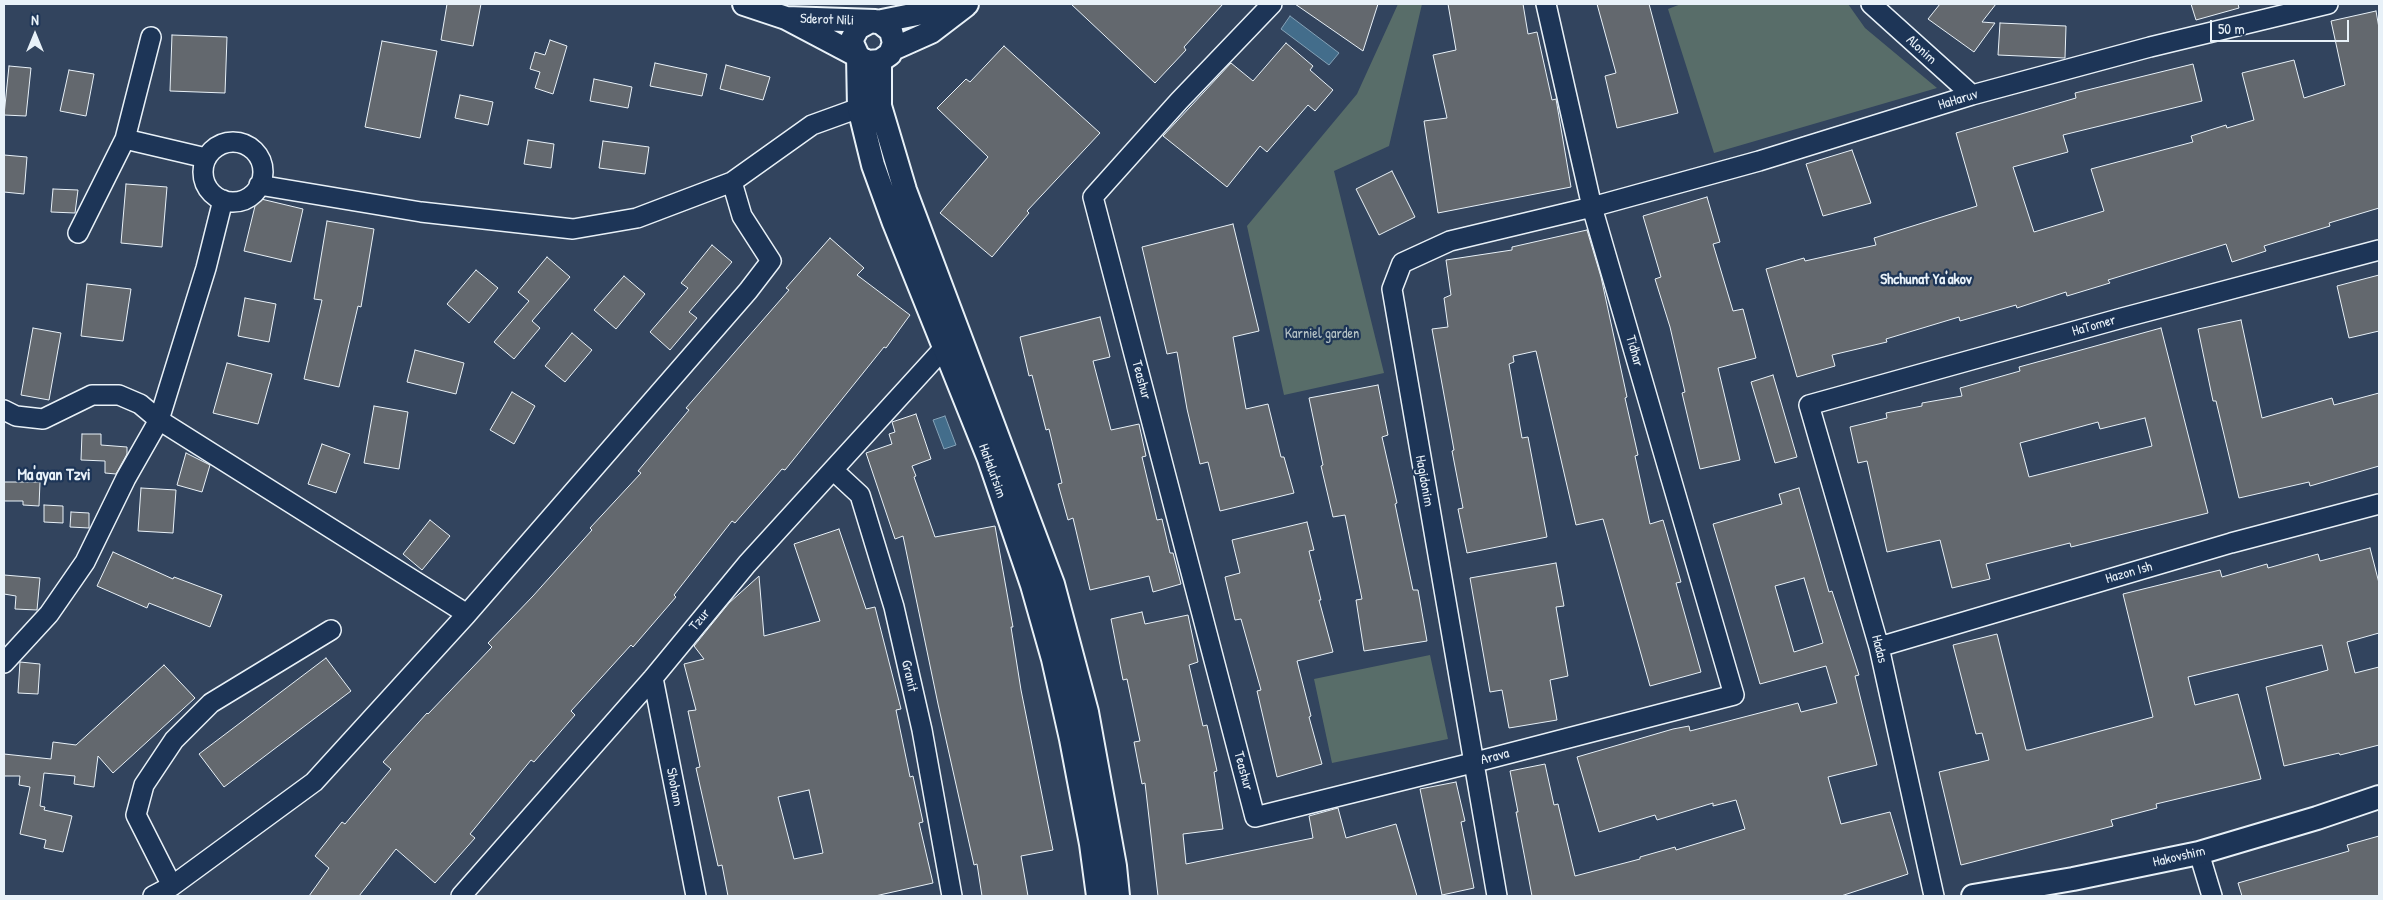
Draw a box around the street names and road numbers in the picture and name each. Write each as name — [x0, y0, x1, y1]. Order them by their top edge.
street label: Sderot Nili — [800, 11, 854, 29]
street label: Alonim — [1902, 32, 1940, 68]
street label: HaHaruv — [1936, 86, 1980, 114]
street label: HaTomer — [2070, 312, 2118, 340]
street label: Tidhar — [1622, 333, 1646, 369]
street label: Teashur — [1128, 359, 1154, 401]
street label: HaHalutsim — [974, 442, 1010, 500]
street label: Hagidonim — [1411, 454, 1437, 508]
street label: Hazon Ish — [2104, 558, 2154, 588]
street label: Tzur — [686, 606, 714, 634]
street label: Hadas — [1867, 633, 1891, 665]
street label: Granit — [897, 659, 921, 693]
street label: Arava — [1479, 745, 1511, 769]
street label: Teashur — [1230, 750, 1256, 792]
street label: Shoham — [662, 766, 686, 808]
street label: Hakovshim — [2151, 843, 2207, 871]

